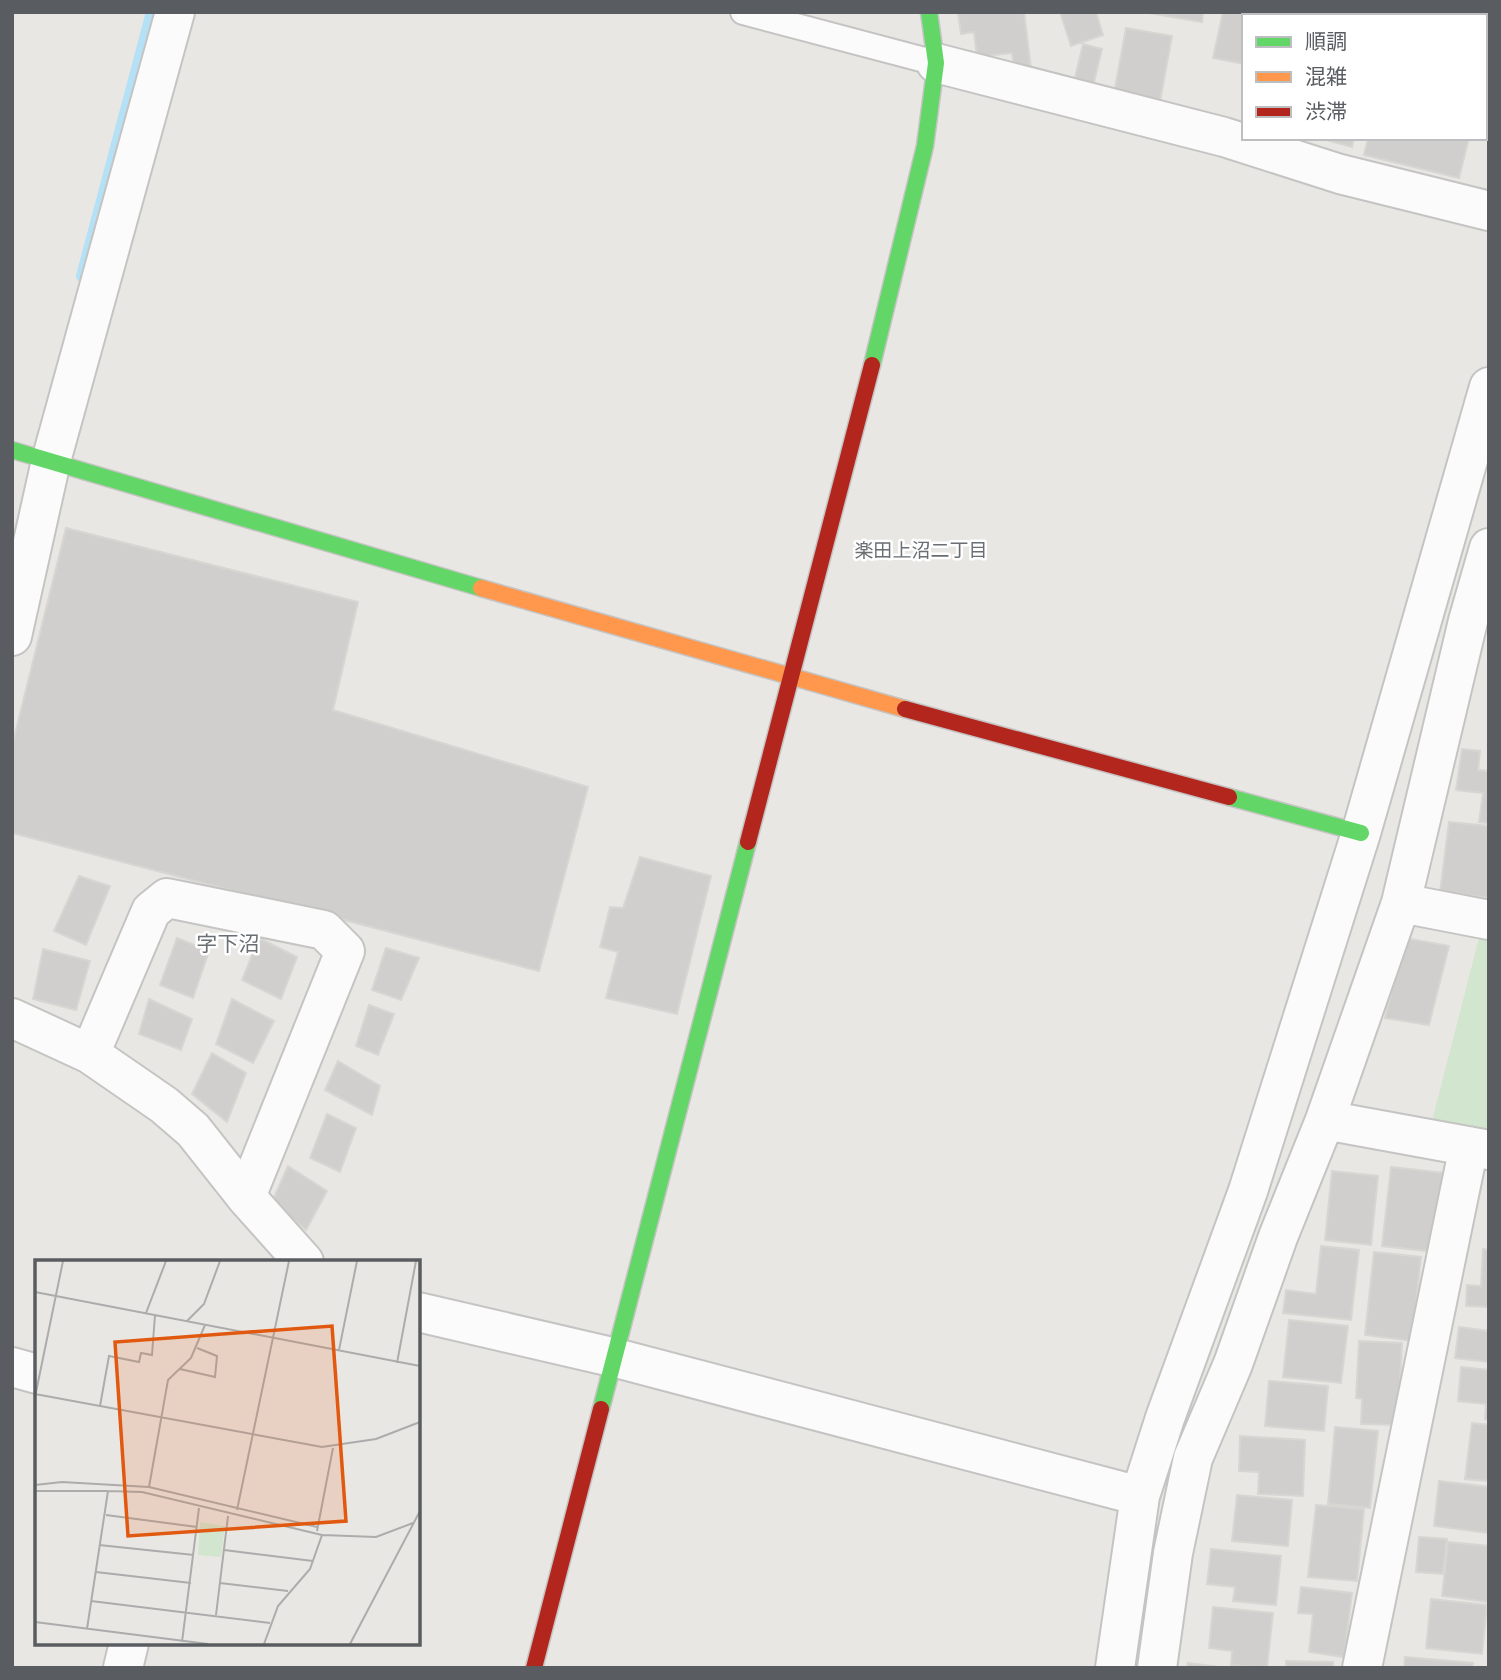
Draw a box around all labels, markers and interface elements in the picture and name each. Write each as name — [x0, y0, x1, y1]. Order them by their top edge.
legend — [1242, 14, 1487, 140]
text: 順調 — [1305, 27, 1347, 56]
text: 混雑 — [1305, 62, 1347, 91]
text: 渋滞 — [1305, 97, 1347, 126]
district label: 楽田上沼二丁目 — [854, 537, 988, 563]
district label: 字下沼 — [197, 929, 260, 958]
inset map — [35, 1260, 420, 1645]

